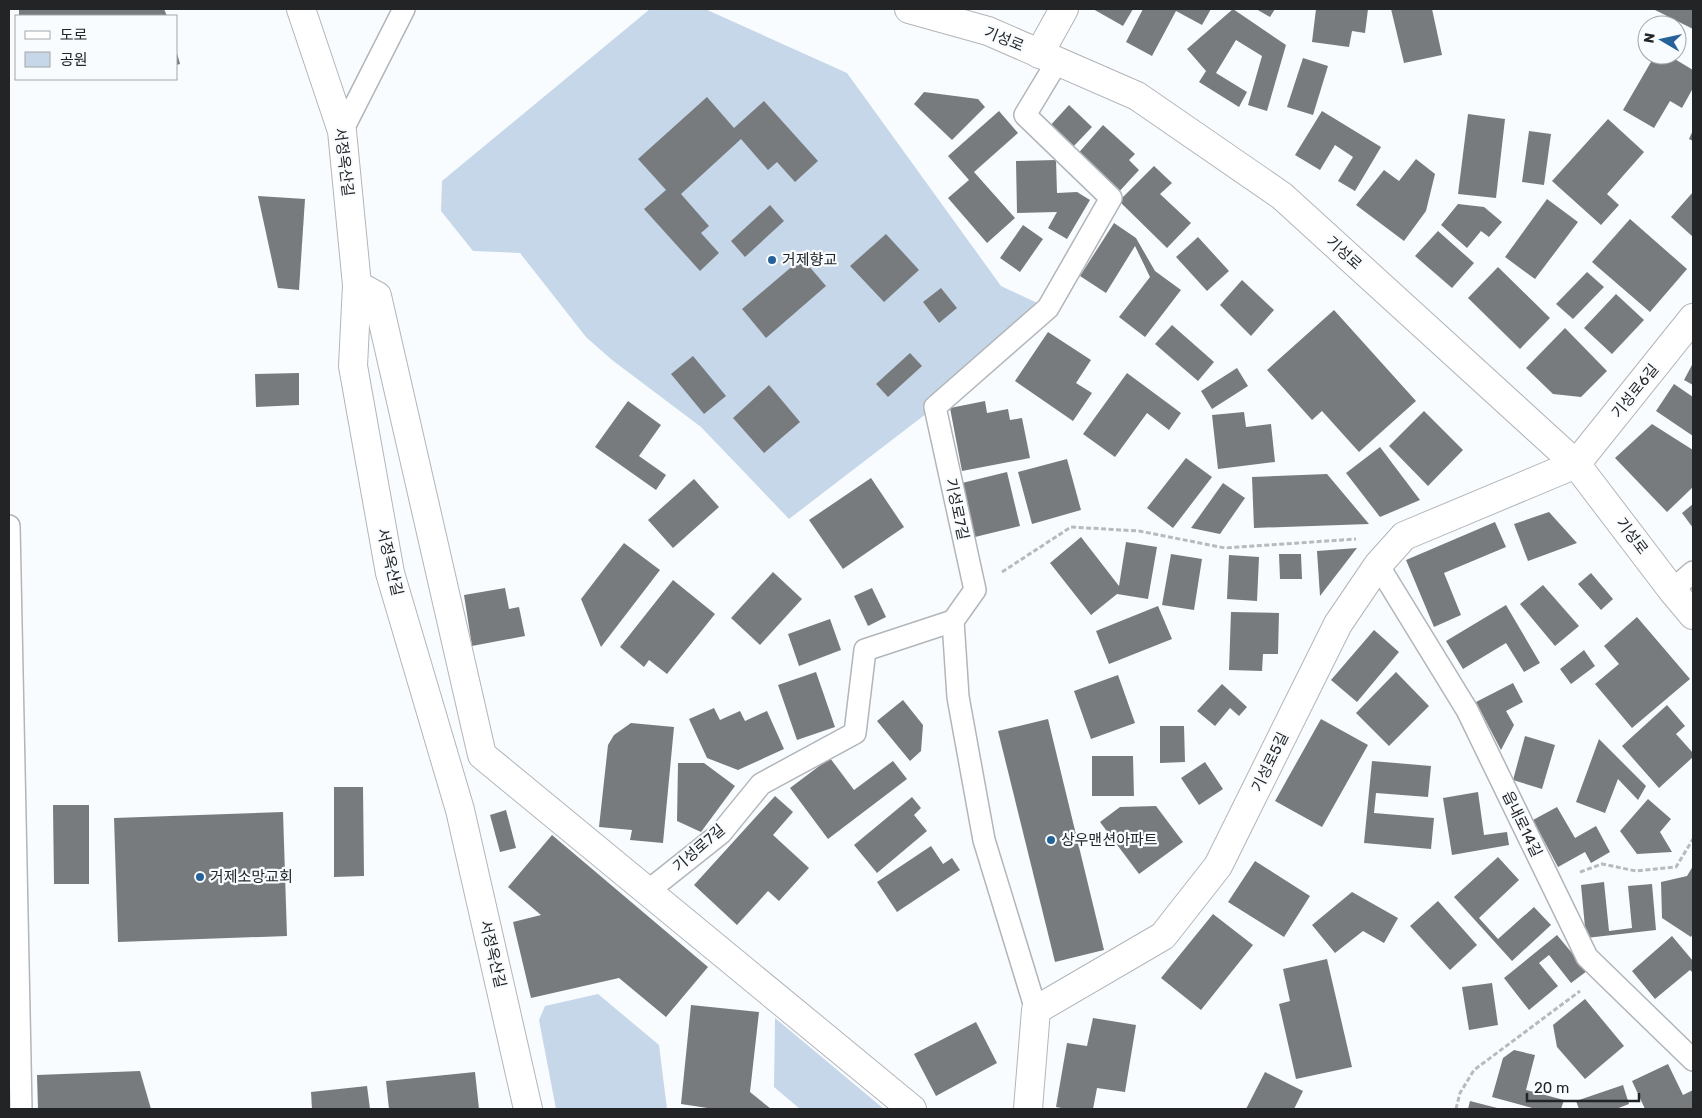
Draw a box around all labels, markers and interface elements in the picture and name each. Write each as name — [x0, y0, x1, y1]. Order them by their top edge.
legend — [15, 15, 178, 80]
north arrow — [1637, 15, 1687, 65]
street label: 기성로 — [981, 23, 1027, 55]
text: 도로 — [60, 26, 88, 44]
text: N — [1640, 32, 1659, 44]
text: 공원 — [60, 51, 88, 69]
street label: 서정옥산길 — [331, 127, 357, 197]
street label: 기성로 — [1323, 232, 1365, 274]
place label: 거제향교 — [782, 251, 837, 269]
marker: 거제향교 — [766, 254, 778, 266]
street label: 기성로6길 — [1608, 360, 1662, 422]
street label: 기성로7길 — [942, 476, 972, 542]
street label: 기성로 — [1612, 514, 1652, 558]
street label: 서정옥산길 — [373, 526, 407, 598]
street label: 기성로5길 — [1248, 729, 1292, 795]
street label: 읍내로14길 — [1498, 788, 1546, 860]
street label: 기성로7길 — [669, 821, 729, 875]
place label: 상우맨션아파트 — [1061, 831, 1158, 849]
marker: 상우맨션아파트 — [1045, 834, 1057, 846]
place label: 거제소망교회 — [210, 868, 293, 886]
marker: 거제소망교회 — [194, 871, 206, 883]
street label: 서정옥산길 — [476, 918, 510, 990]
scale bar — [1527, 1070, 1640, 1102]
text: 20 m — [1534, 1079, 1569, 1097]

